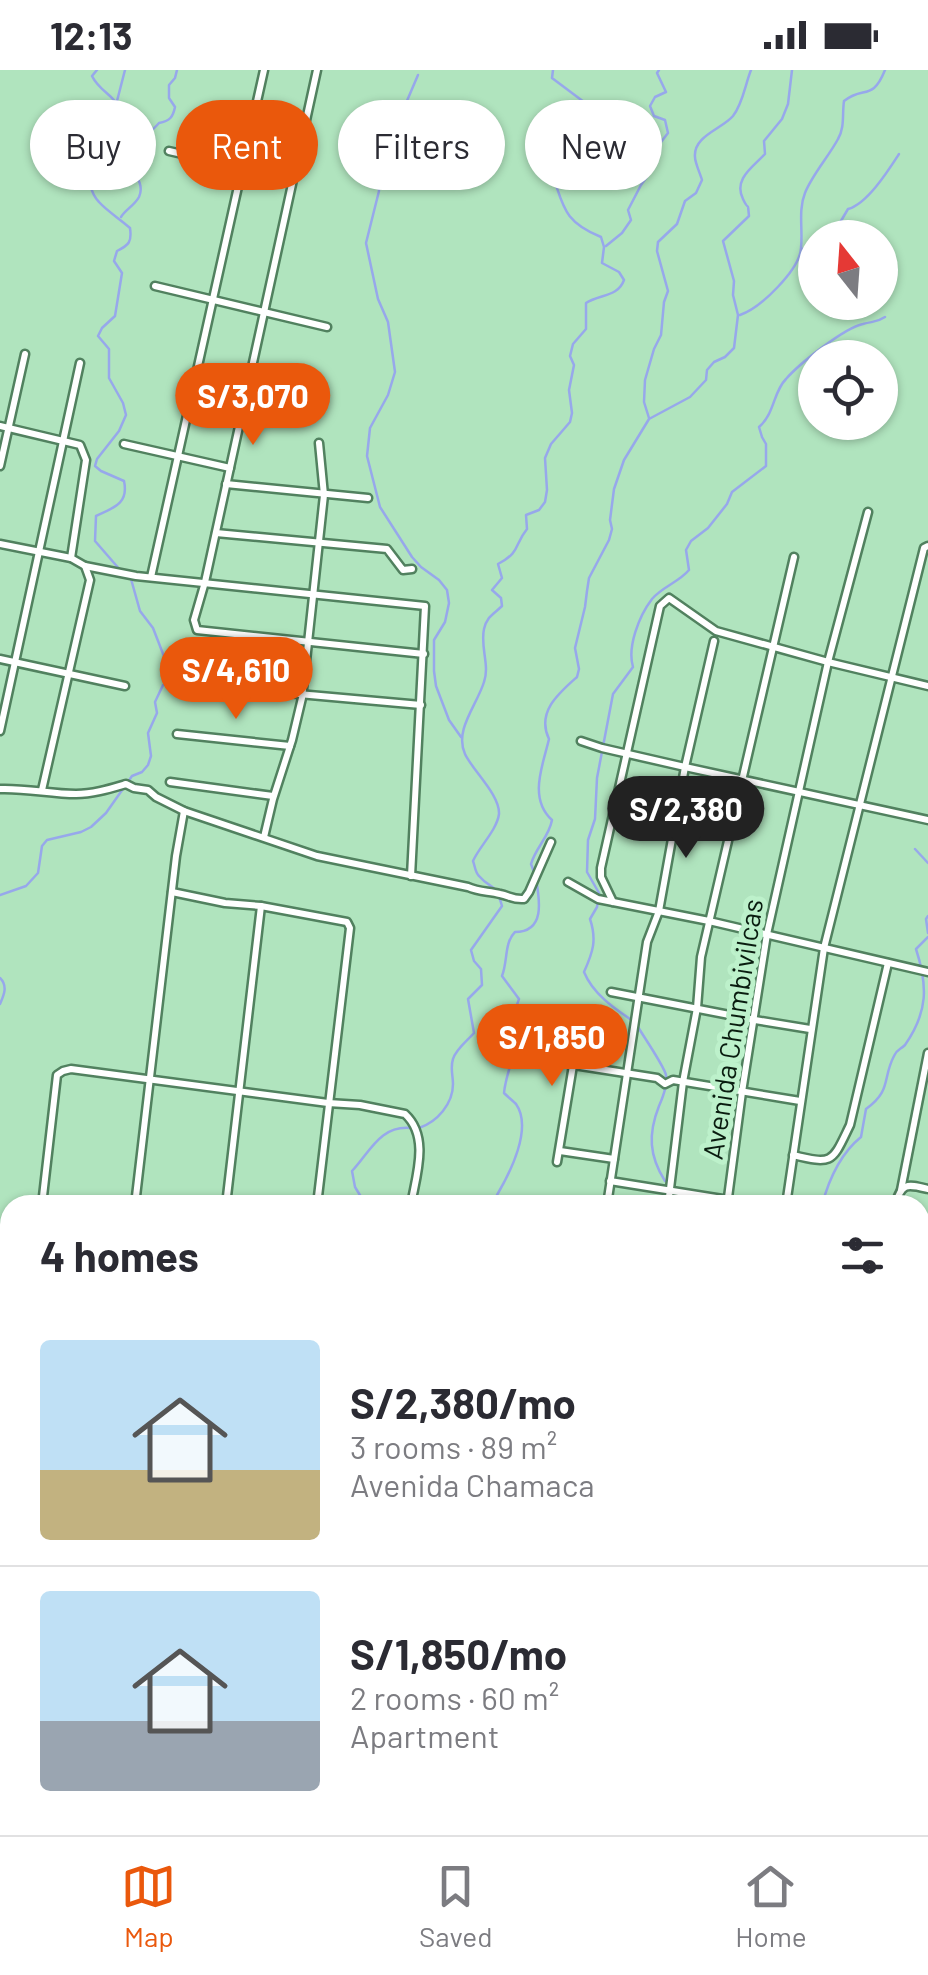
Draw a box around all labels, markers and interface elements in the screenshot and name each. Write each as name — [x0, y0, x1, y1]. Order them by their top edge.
text: 12:13 — [50, 12, 133, 58]
chip: Buy — [30, 100, 156, 190]
chip: Rent — [176, 100, 318, 190]
chip: Filters — [338, 100, 505, 190]
chip: New — [525, 100, 662, 190]
north arrow — [798, 220, 898, 320]
map controls — [798, 220, 898, 440]
button: locate — [798, 340, 898, 440]
pin: S/3,070 — [161, 363, 345, 448]
text: S/3,070 — [197, 376, 309, 414]
pin: S/4,610 — [144, 637, 328, 722]
text: S/4,610 — [182, 650, 290, 688]
pin: S/2,380 — [594, 776, 778, 861]
text: S/2,380 — [629, 789, 743, 827]
street label: Avenida Chumbivilcas — [695, 896, 769, 1162]
pin: S/1,850 — [460, 1004, 644, 1089]
text: S/1,850 — [499, 1017, 605, 1055]
icon: filters — [835, 1228, 890, 1283]
text: 4 homes — [40, 1230, 199, 1280]
text: S/2,380/mo — [350, 1377, 576, 1427]
icon: home — [120, 1380, 240, 1500]
text: 3 rooms · 89 m² — [350, 1427, 557, 1465]
text: Avenida Chamaca — [350, 1465, 595, 1503]
text: S/1,850/mo — [350, 1628, 567, 1678]
icon: home — [120, 1631, 240, 1751]
text: 2 rooms · 60 m² — [350, 1678, 559, 1716]
text: Apartment — [350, 1716, 499, 1754]
tab: Map — [121, 1859, 176, 1953]
tab: Saved — [419, 1859, 492, 1953]
tab: Home — [735, 1859, 807, 1953]

